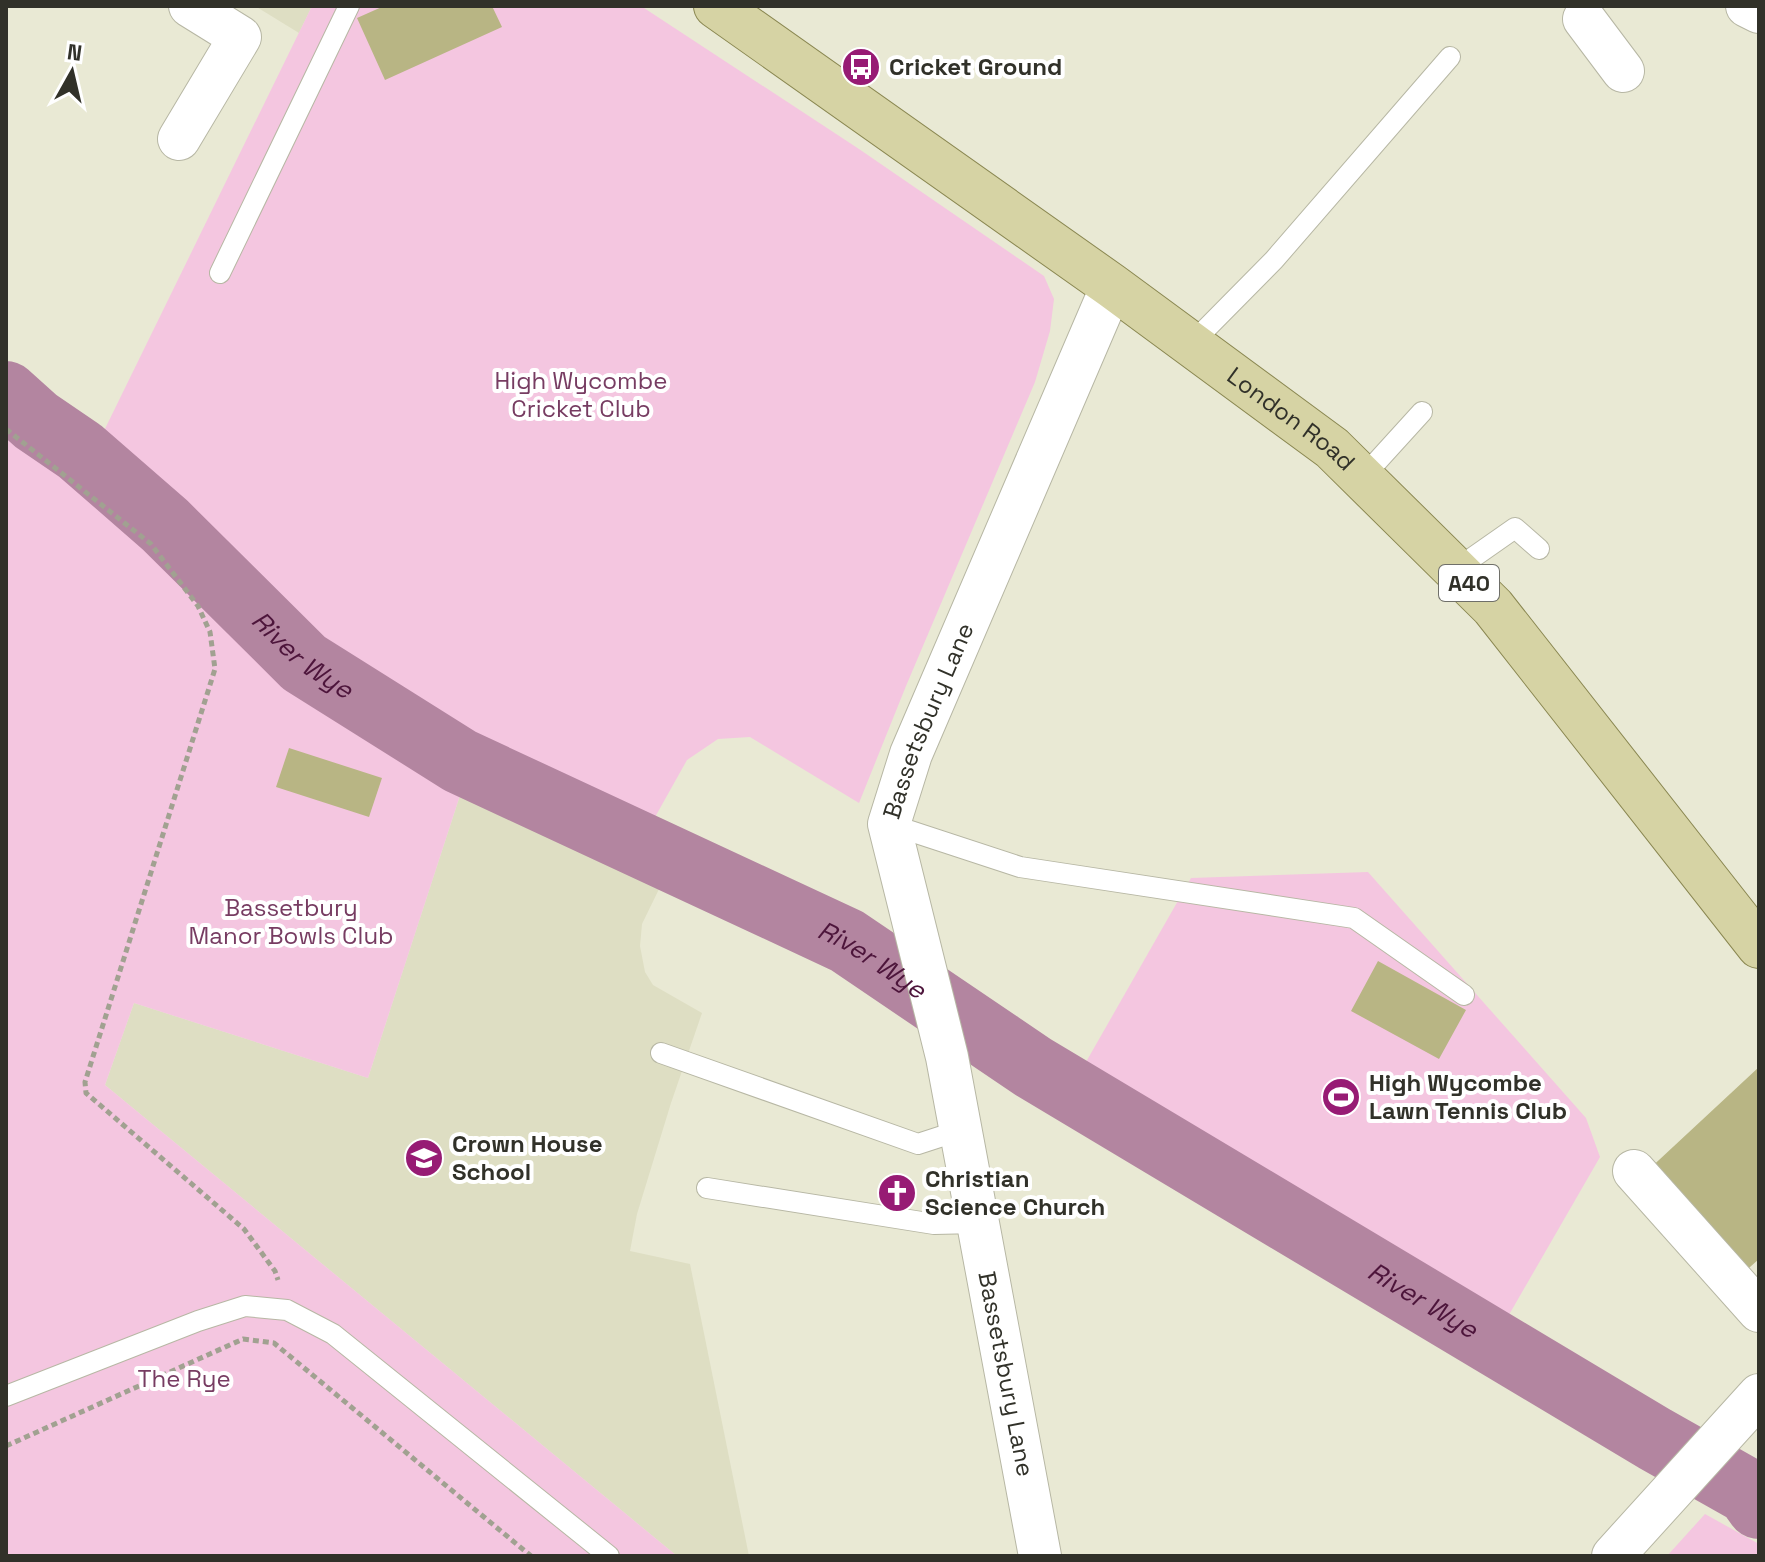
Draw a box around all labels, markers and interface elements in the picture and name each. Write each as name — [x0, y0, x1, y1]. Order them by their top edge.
north arrow — [32, 32, 112, 112]
text: N — [66, 37, 84, 67]
bus stop icon: Cricket Ground — [840, 46, 882, 88]
place label: Cricket Ground — [889, 51, 1062, 82]
street label: London Road — [1221, 360, 1362, 477]
park label: High Wycombe Cricket Club — [495, 365, 667, 424]
road number: A40 — [1439, 565, 1499, 601]
water label: River Wye — [244, 604, 361, 707]
street label: Bassetsbury Lane — [876, 618, 980, 823]
park label: Bassetbury Manor Bowls Club — [188, 892, 394, 951]
water label: River Wye — [812, 913, 934, 1007]
place label: High Wycombe Lawn Tennis Club — [1369, 1067, 1567, 1126]
sports icon: High Wycombe Lawn Tennis Club — [1320, 1076, 1362, 1118]
place label: Crown House School — [452, 1128, 603, 1187]
school or university icon: Crown House School — [403, 1137, 445, 1179]
place label: Christian Science Church — [925, 1163, 1105, 1222]
church icon: Christian Science Church — [876, 1172, 918, 1214]
water label: River Wye — [1362, 1254, 1485, 1347]
street label: Bassetsbury Lane — [971, 1269, 1042, 1479]
park label: The Rye — [137, 1363, 231, 1394]

